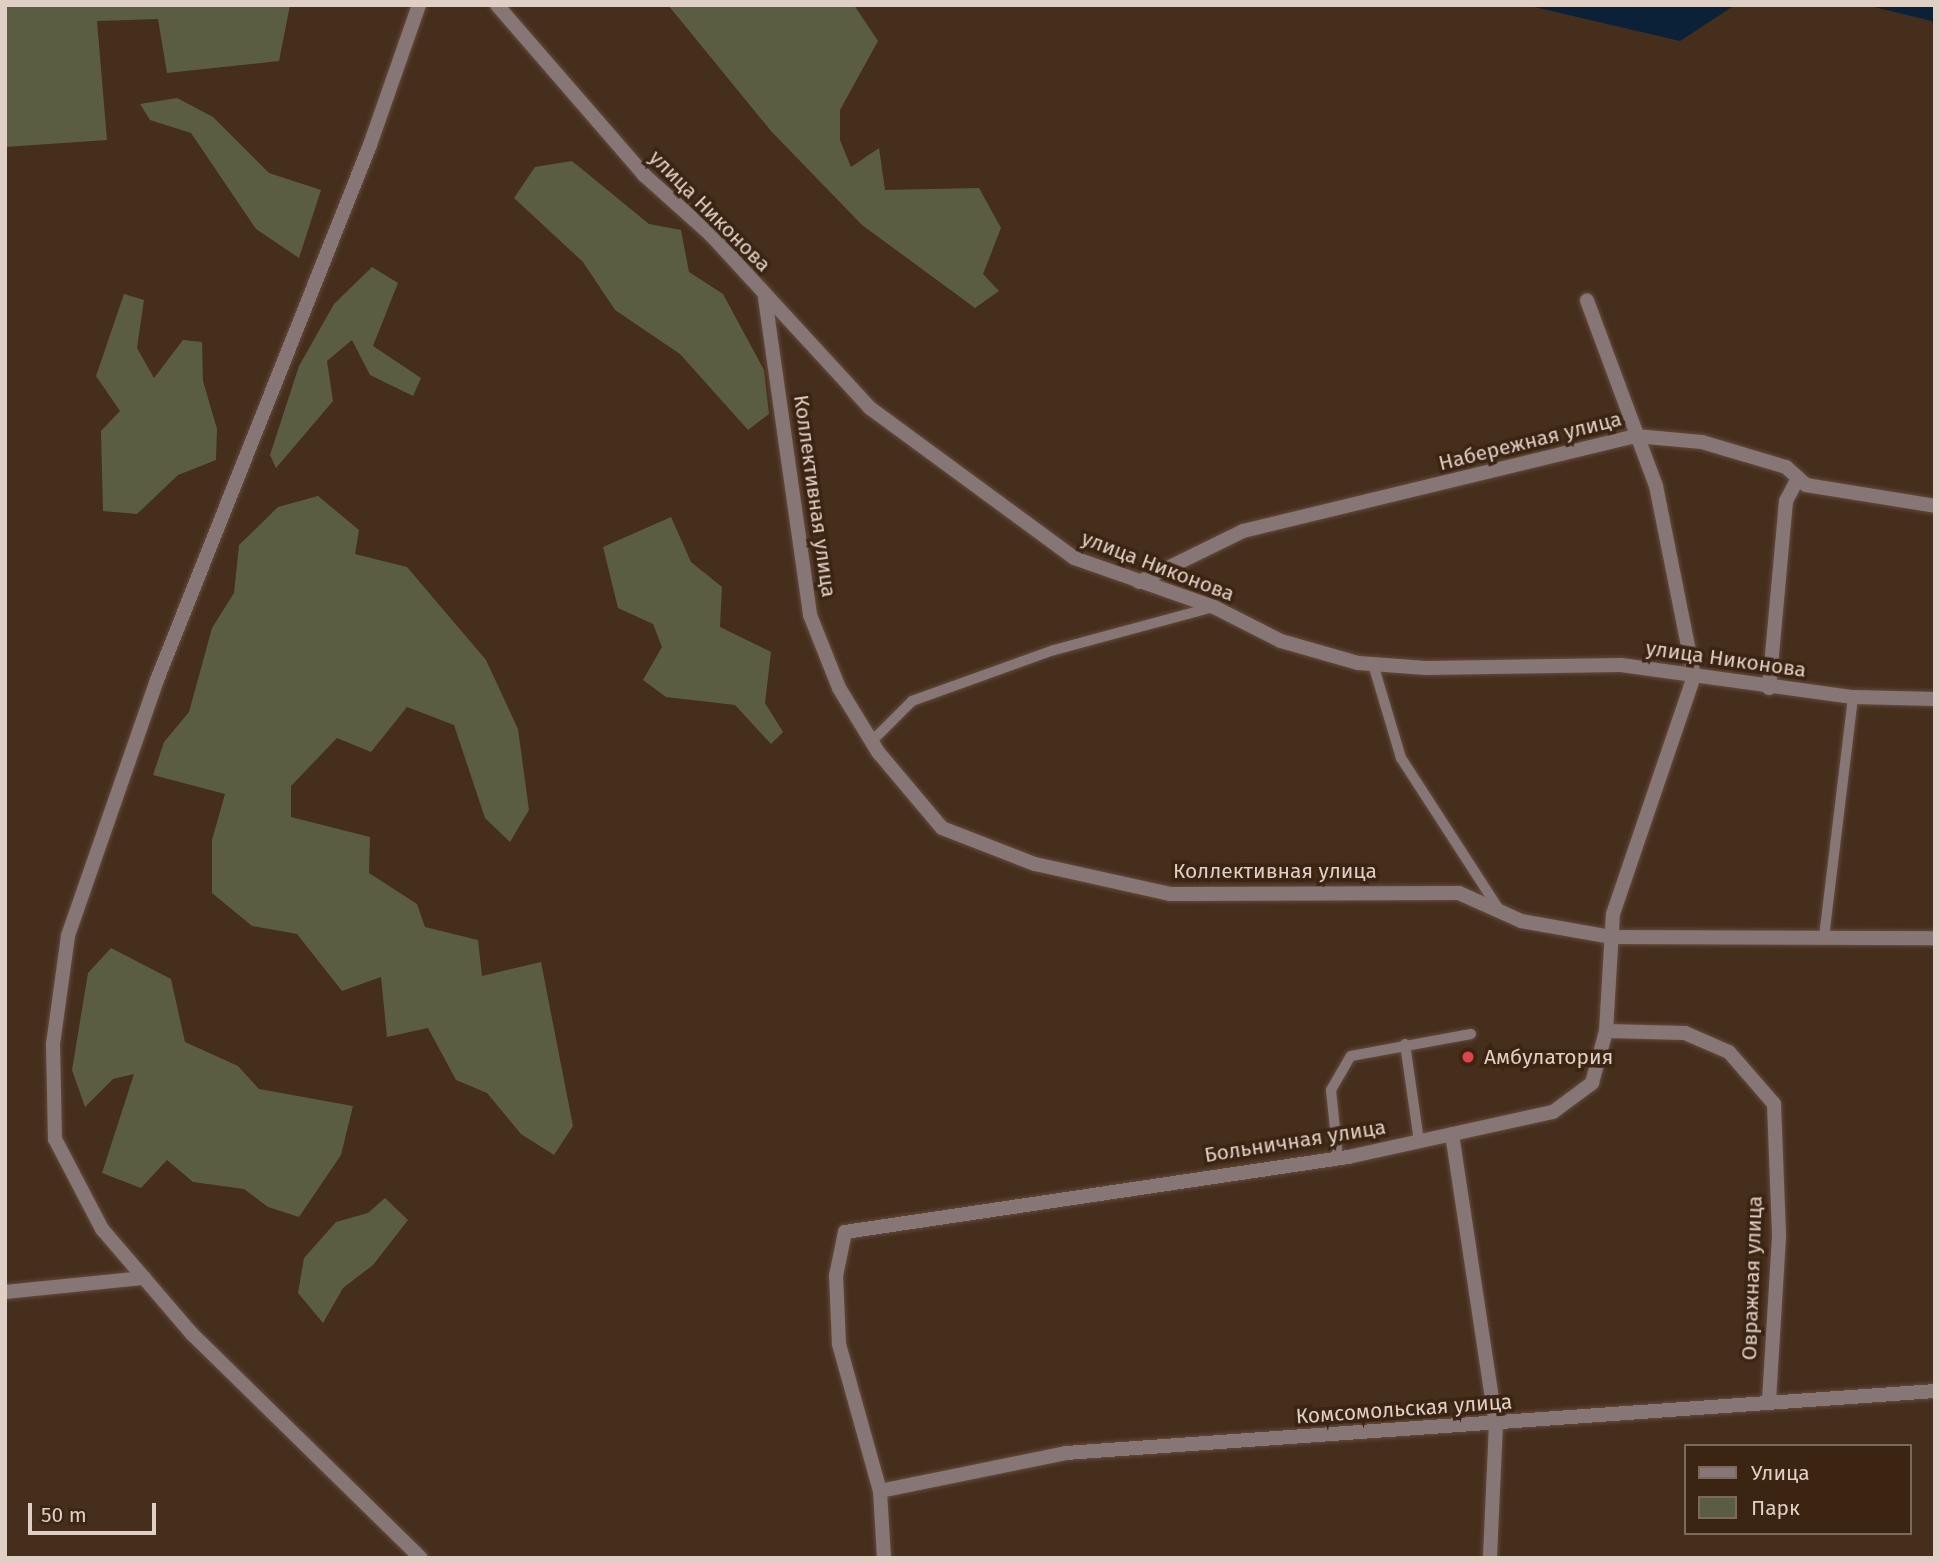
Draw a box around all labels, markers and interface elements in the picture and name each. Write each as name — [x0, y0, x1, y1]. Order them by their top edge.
street label: улица Никонова — [644, 145, 776, 277]
street label: Коллективная улица — [788, 393, 842, 599]
street label: Набережная улица — [1436, 406, 1624, 476]
street label: улица Никонова — [1078, 525, 1238, 607]
street label: улица Никонова — [1644, 635, 1808, 683]
street label: Коллективная улица — [1173, 858, 1377, 884]
place label: Амбулатория — [1484, 1044, 1613, 1070]
marker: Амбулатория — [1458, 1047, 1478, 1067]
street label: Больничная улица — [1203, 1114, 1387, 1168]
street label: Овражная улица — [1737, 1195, 1767, 1361]
street label: Комсомольская улица — [1295, 1389, 1513, 1429]
legend — [1685, 1444, 1912, 1535]
text: Улица — [1751, 1460, 1810, 1486]
scale bar — [32, 1490, 159, 1534]
text: Парк — [1751, 1495, 1800, 1521]
text: 50 m — [41, 1502, 87, 1528]

